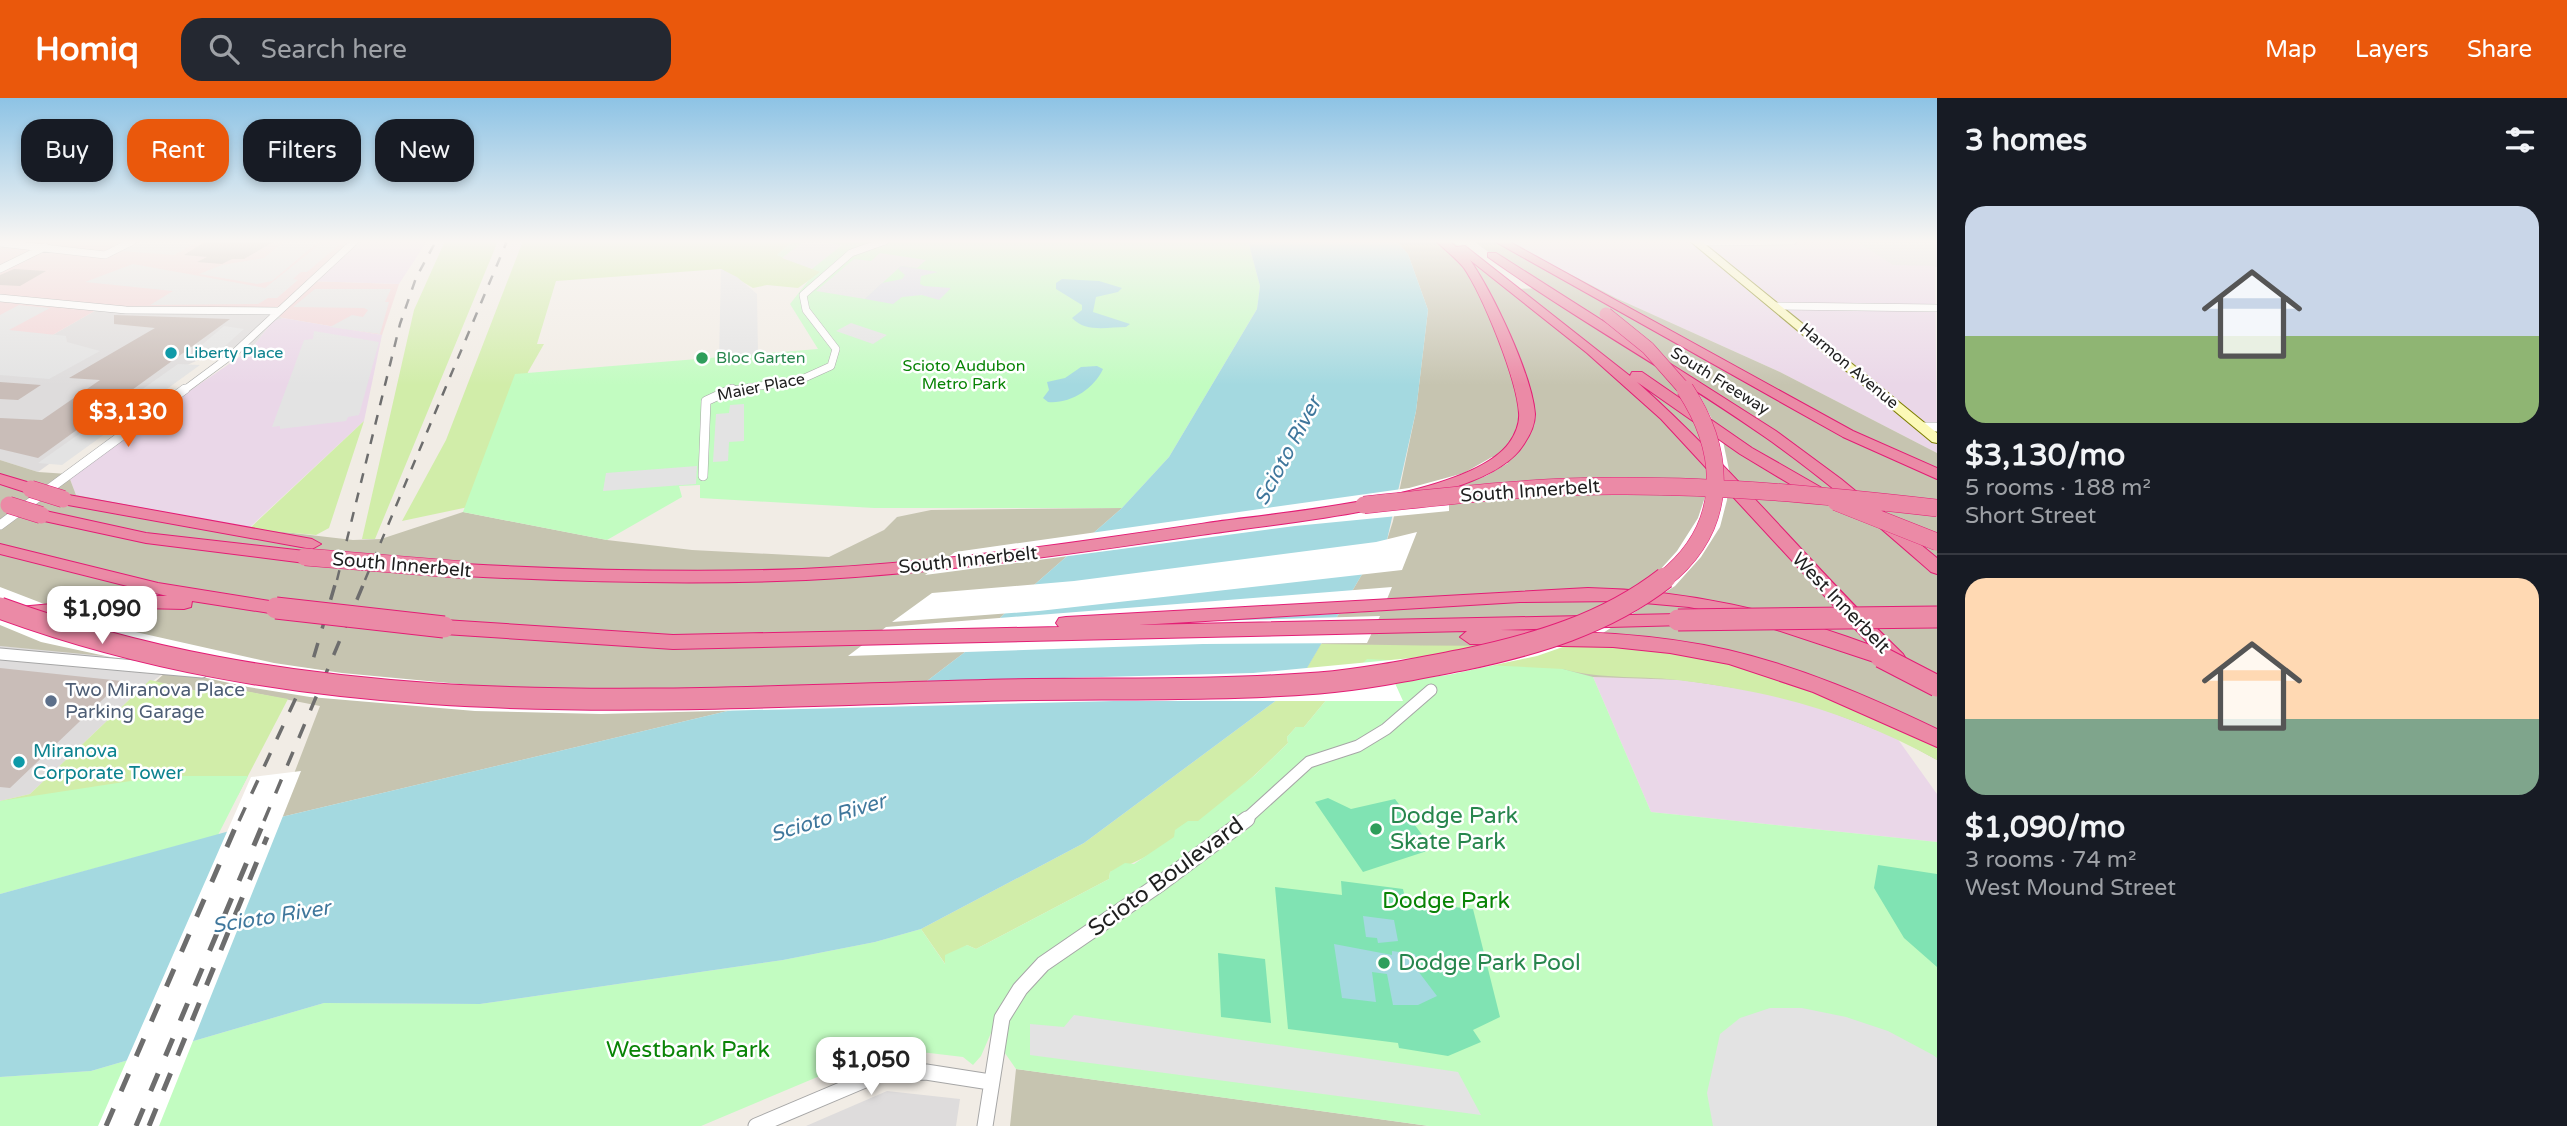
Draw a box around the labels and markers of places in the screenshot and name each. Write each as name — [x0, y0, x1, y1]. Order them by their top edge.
place label: Liberty Place — [185, 343, 283, 363]
marker: Liberty Place — [163, 345, 179, 361]
place label: Bloc Garten — [716, 348, 805, 368]
marker: Bloc Garten — [694, 350, 710, 366]
pin: $3,130 — [71, 390, 185, 449]
pin: $1,090 — [45, 587, 159, 646]
place label: Two Miranova Place Parking Garage — [65, 679, 245, 723]
marker: Two Miranova Place Parking Garage — [43, 693, 59, 709]
place label: Miranova Corporate Tower — [33, 740, 184, 784]
marker: Miranova Corporate Tower — [11, 754, 27, 770]
place label: Dodge Park Skate Park — [1390, 802, 1518, 856]
marker: Dodge Park Skate Park — [1368, 821, 1384, 837]
place label: Dodge Park Pool — [1398, 949, 1581, 977]
marker: Dodge Park Pool — [1376, 955, 1392, 971]
pin: $1,050 — [814, 1038, 928, 1097]

